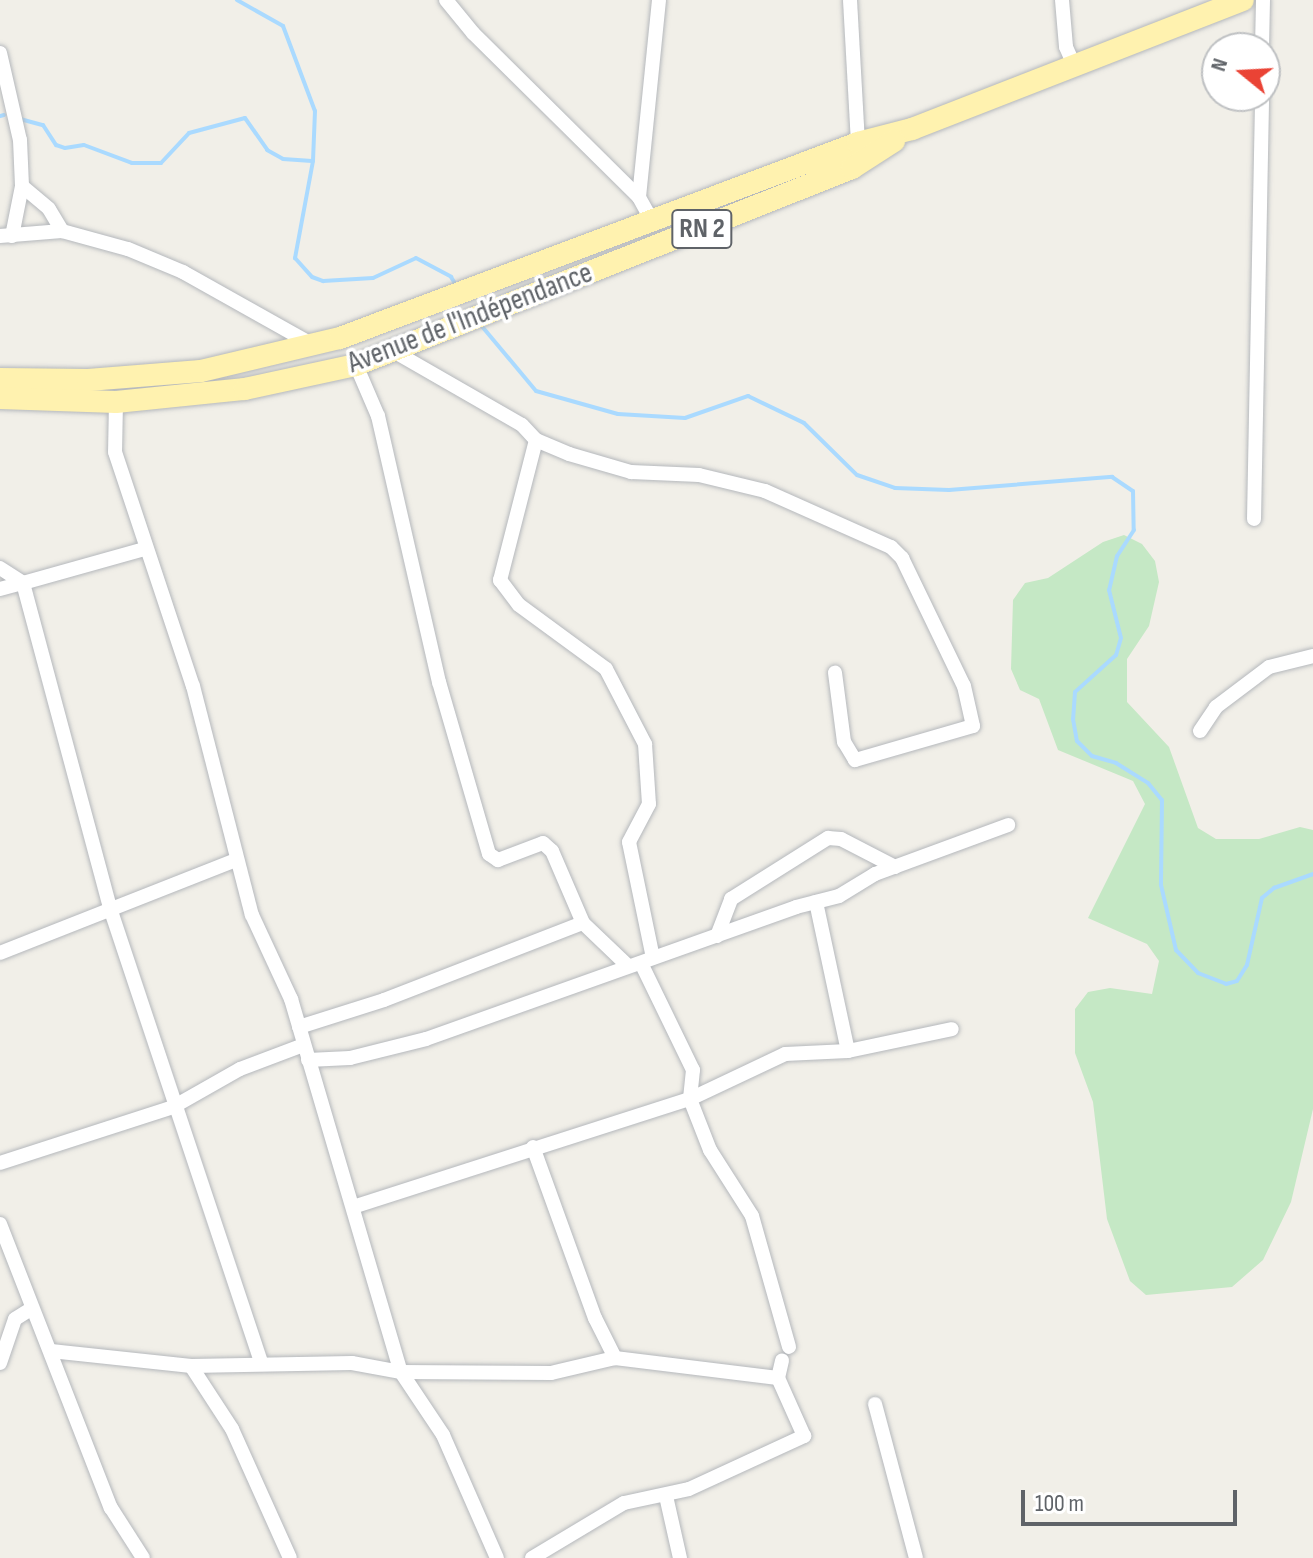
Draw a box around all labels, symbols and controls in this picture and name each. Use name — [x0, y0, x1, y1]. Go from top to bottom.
north arrow — [1201, 32, 1281, 112]
text: N — [1205, 55, 1234, 75]
road number: RN 2 — [670, 205, 734, 253]
street label: Avenue de l'Indépendance — [342, 255, 598, 381]
scale bar — [1025, 1474, 1241, 1524]
text: 100 m — [1035, 1489, 1084, 1518]

